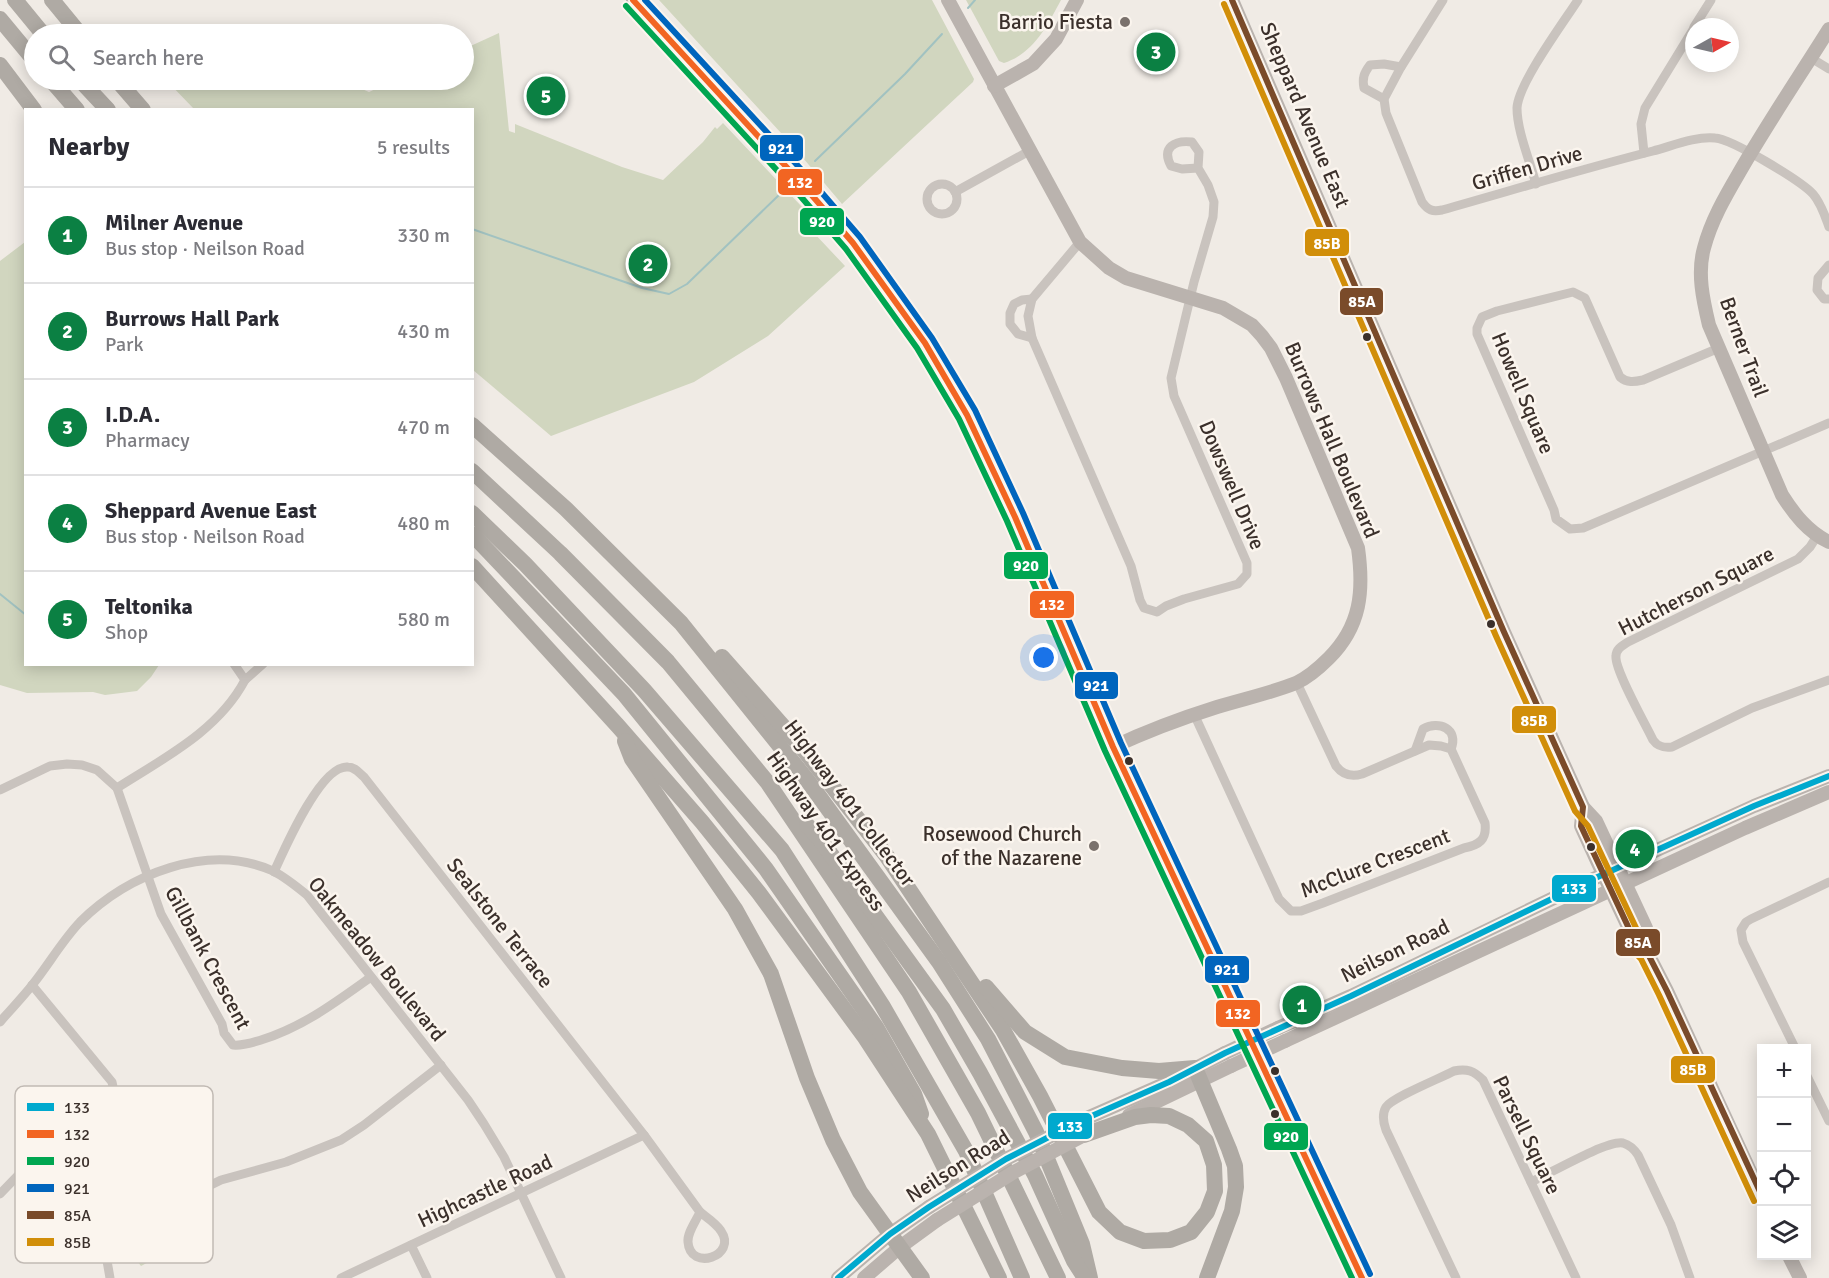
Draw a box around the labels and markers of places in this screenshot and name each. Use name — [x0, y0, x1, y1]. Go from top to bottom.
place label: Barrio Fiesta — [998, 9, 1113, 35]
marker: Barrio Fiesta — [1118, 15, 1132, 29]
pin: 3 — [1136, 29, 1176, 74]
pin: 5 — [526, 74, 566, 118]
pin: 2 — [628, 242, 668, 286]
unlabelled marker — [1361, 331, 1373, 343]
unlabelled marker — [1485, 618, 1497, 630]
unlabelled marker — [1123, 755, 1135, 767]
place label: Rosewood Church of the Nazarene — [923, 821, 1082, 871]
pin: 4 — [1616, 826, 1654, 872]
marker: Rosewood Church of the Nazarene — [1087, 839, 1101, 853]
unlabelled marker — [1585, 841, 1597, 853]
pin: 1 — [1282, 982, 1322, 1028]
unlabelled marker — [1269, 1065, 1281, 1077]
unlabelled marker — [1269, 1108, 1281, 1120]

